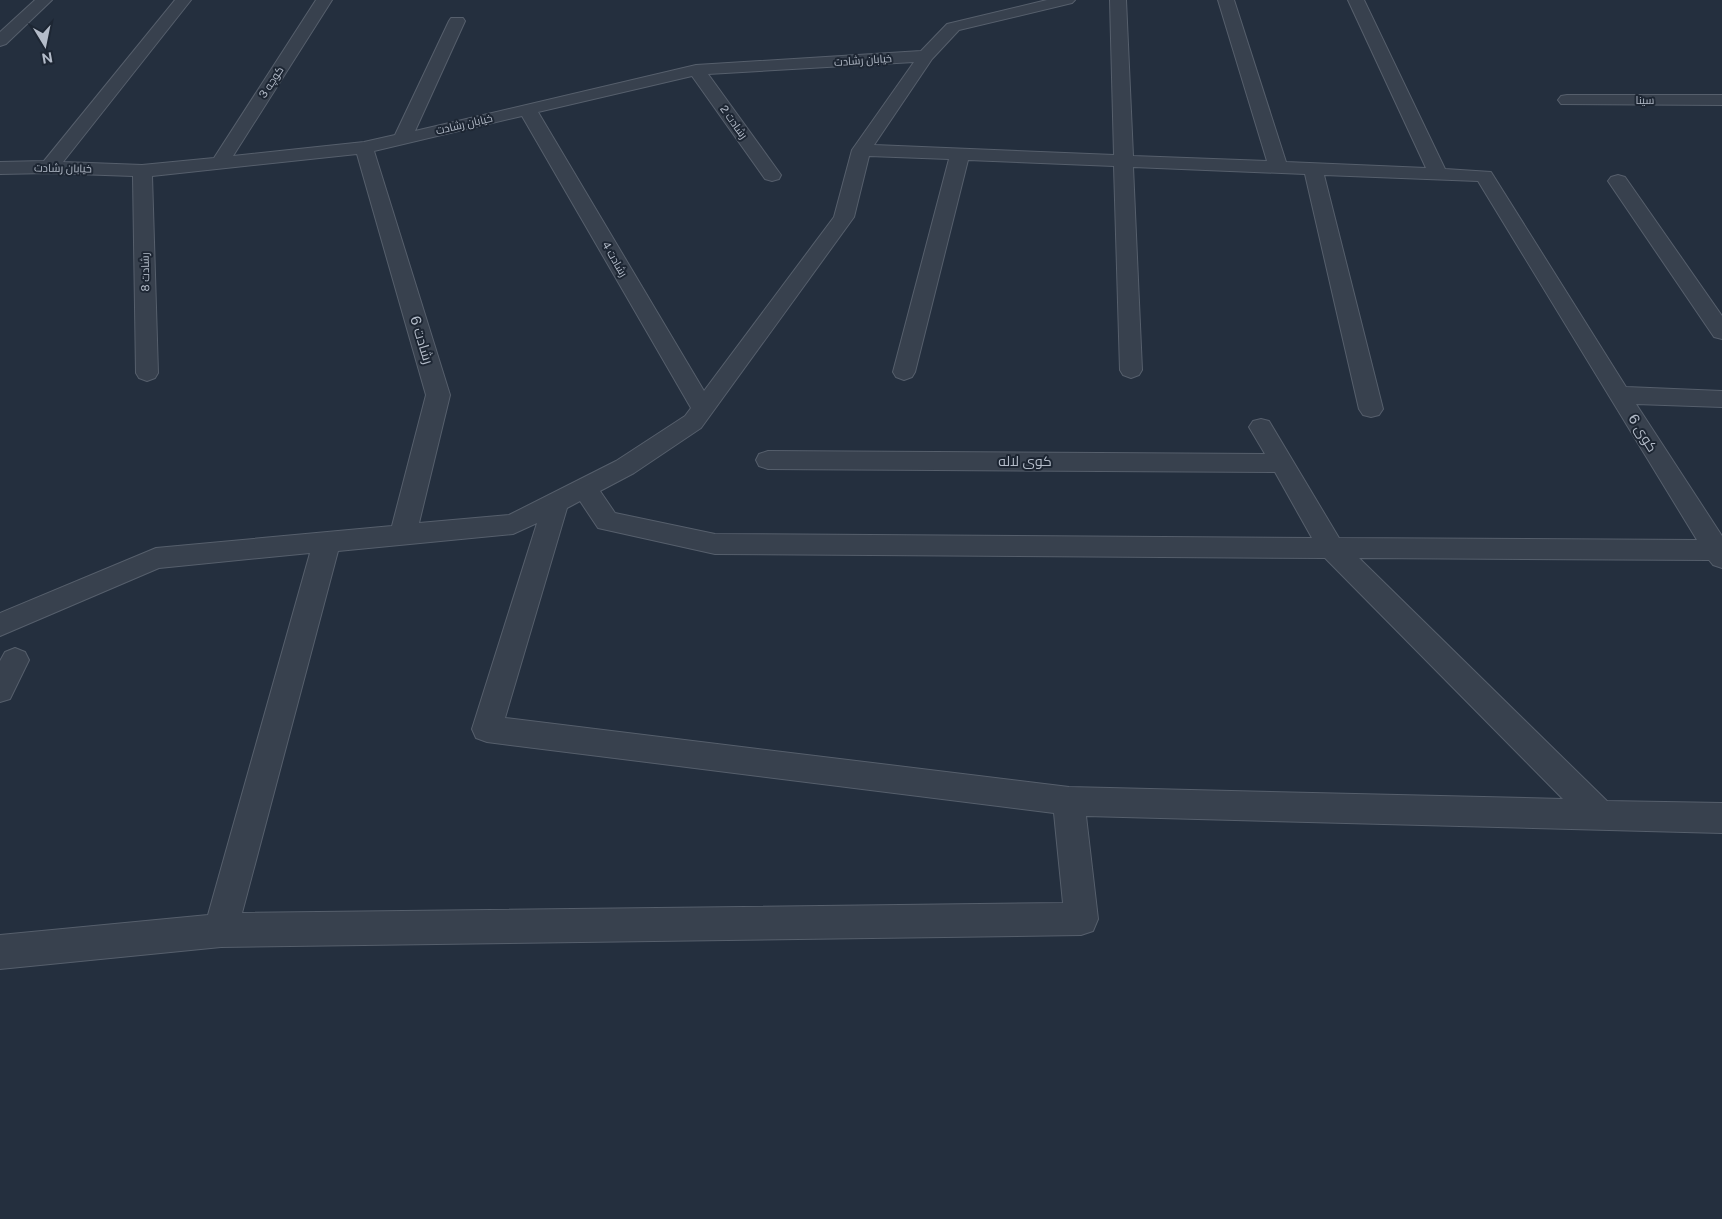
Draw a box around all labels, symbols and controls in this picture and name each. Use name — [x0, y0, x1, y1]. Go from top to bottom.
north arrow — [20, 20, 70, 70]
text: N — [40, 49, 54, 67]
street label: خیابان رشادت — [834, 52, 892, 69]
street label: کوچه 3 — [256, 64, 287, 101]
street label: سینا — [1636, 94, 1654, 106]
street label: رشادت 2 — [717, 103, 750, 142]
street label: خیابان رشادت — [434, 112, 494, 137]
street label: خیابان رشادت — [34, 161, 92, 176]
street label: رشادت 4 — [599, 239, 630, 279]
street label: رشادت 8 — [139, 252, 152, 292]
street label: رشادت 6 — [407, 314, 437, 366]
street label: کوی 6 — [1625, 411, 1661, 455]
street label: کوی لاله — [998, 453, 1052, 469]

